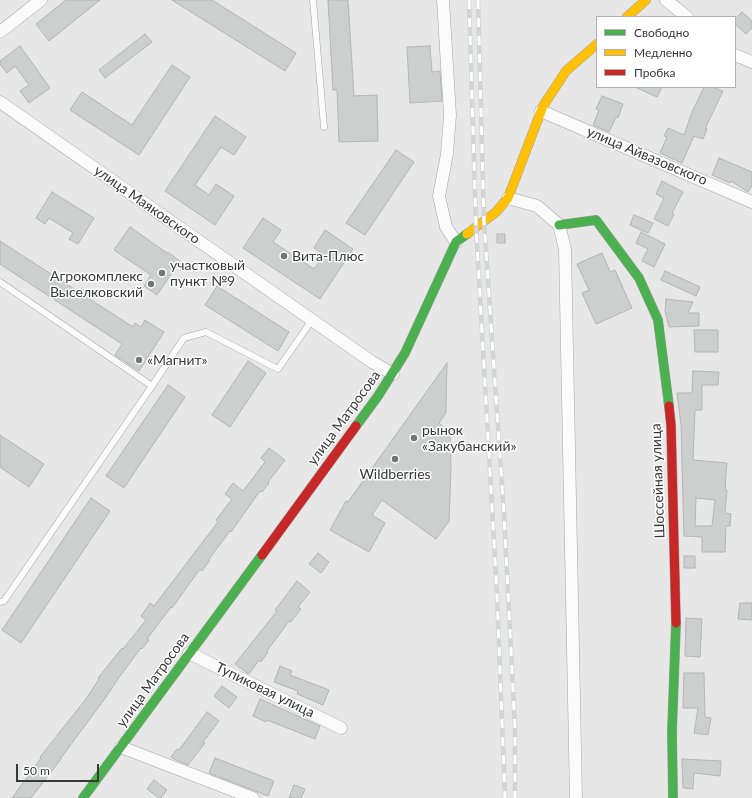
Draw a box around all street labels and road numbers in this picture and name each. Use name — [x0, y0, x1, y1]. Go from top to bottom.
street label: улица Айвазовского — [584, 123, 710, 189]
street label: улица Маяковского — [91, 162, 203, 248]
street label: улица Матросова — [304, 367, 384, 469]
street label: Шоссейная улица — [648, 423, 668, 539]
street label: улица Матросова — [113, 629, 193, 731]
street label: Тупиковая улица — [213, 659, 317, 721]

